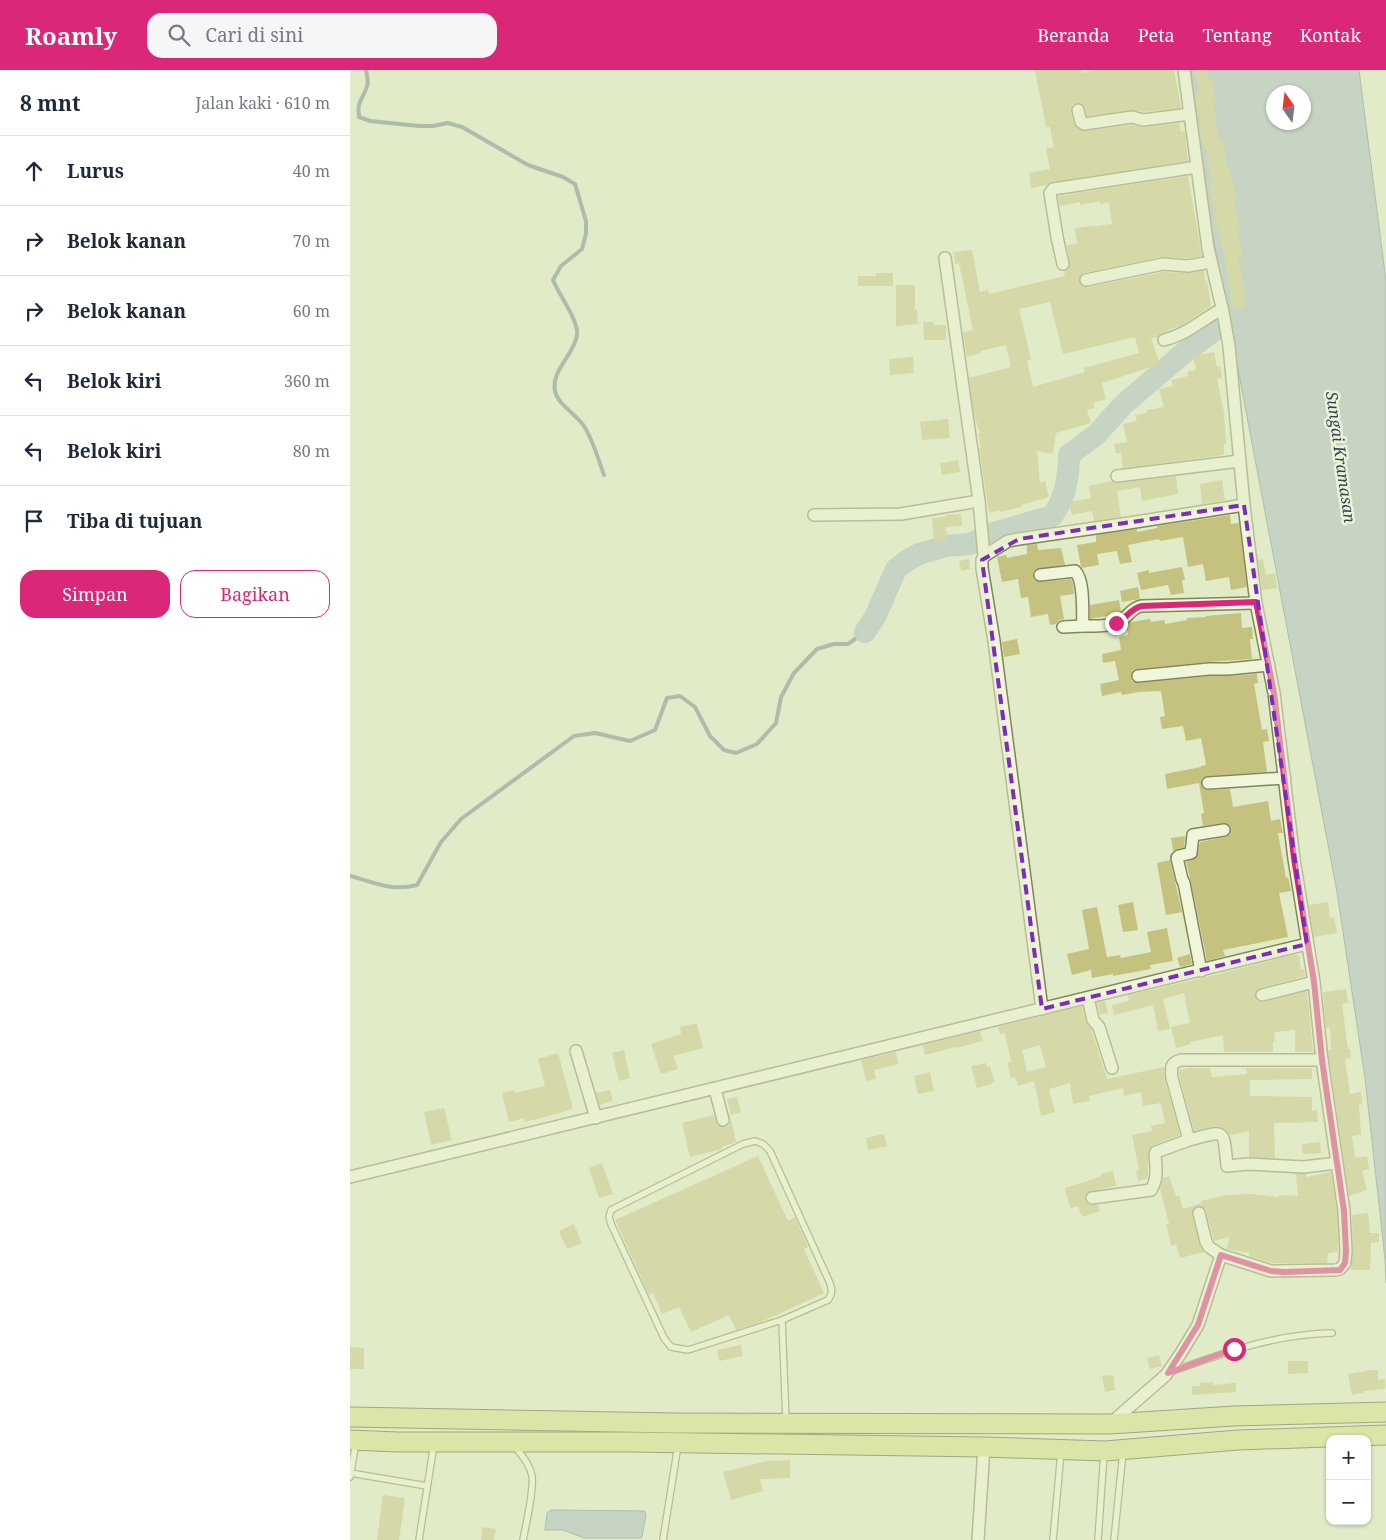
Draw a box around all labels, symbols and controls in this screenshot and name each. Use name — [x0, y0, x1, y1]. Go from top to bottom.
search box — [147, 13, 497, 58]
text: Roamly — [25, 19, 117, 52]
icon: search — [165, 21, 193, 49]
text: Cari di sini — [205, 22, 303, 48]
text: Beranda — [1037, 23, 1110, 47]
text: Peta — [1138, 23, 1175, 47]
text: Tentang — [1203, 23, 1272, 47]
text: Kontak — [1300, 23, 1361, 47]
north arrow — [1266, 85, 1311, 130]
text: 8 mnt — [20, 89, 81, 117]
text: Jalan kaki · 610 m — [196, 92, 330, 114]
icon: ahead — [20, 157, 48, 185]
text: Lurus — [67, 158, 124, 184]
text: 40 m — [293, 160, 330, 182]
icon: right — [20, 227, 48, 255]
text: Belok kanan — [67, 228, 186, 254]
text: 70 m — [293, 230, 330, 252]
icon: right — [20, 297, 48, 325]
text: Belok kanan — [67, 298, 186, 324]
text: 60 m — [293, 300, 330, 322]
icon: left — [20, 367, 48, 395]
text: Belok kiri — [67, 368, 161, 394]
text: 360 m — [284, 370, 330, 392]
water label: Sungai Kramasan — [1321, 390, 1361, 525]
icon: left — [20, 437, 48, 465]
text: Belok kiri — [67, 438, 161, 464]
text: 80 m — [293, 440, 330, 462]
icon: arrive — [20, 507, 48, 535]
text: Tiba di tujuan — [67, 508, 202, 534]
button: Simpan — [20, 570, 170, 618]
button: Bagikan — [180, 570, 330, 618]
route end — [1105, 612, 1128, 635]
route start — [1223, 1338, 1246, 1361]
map controls — [1326, 1435, 1371, 1525]
button: + — [1326, 1435, 1371, 1480]
button: − — [1326, 1480, 1371, 1525]

